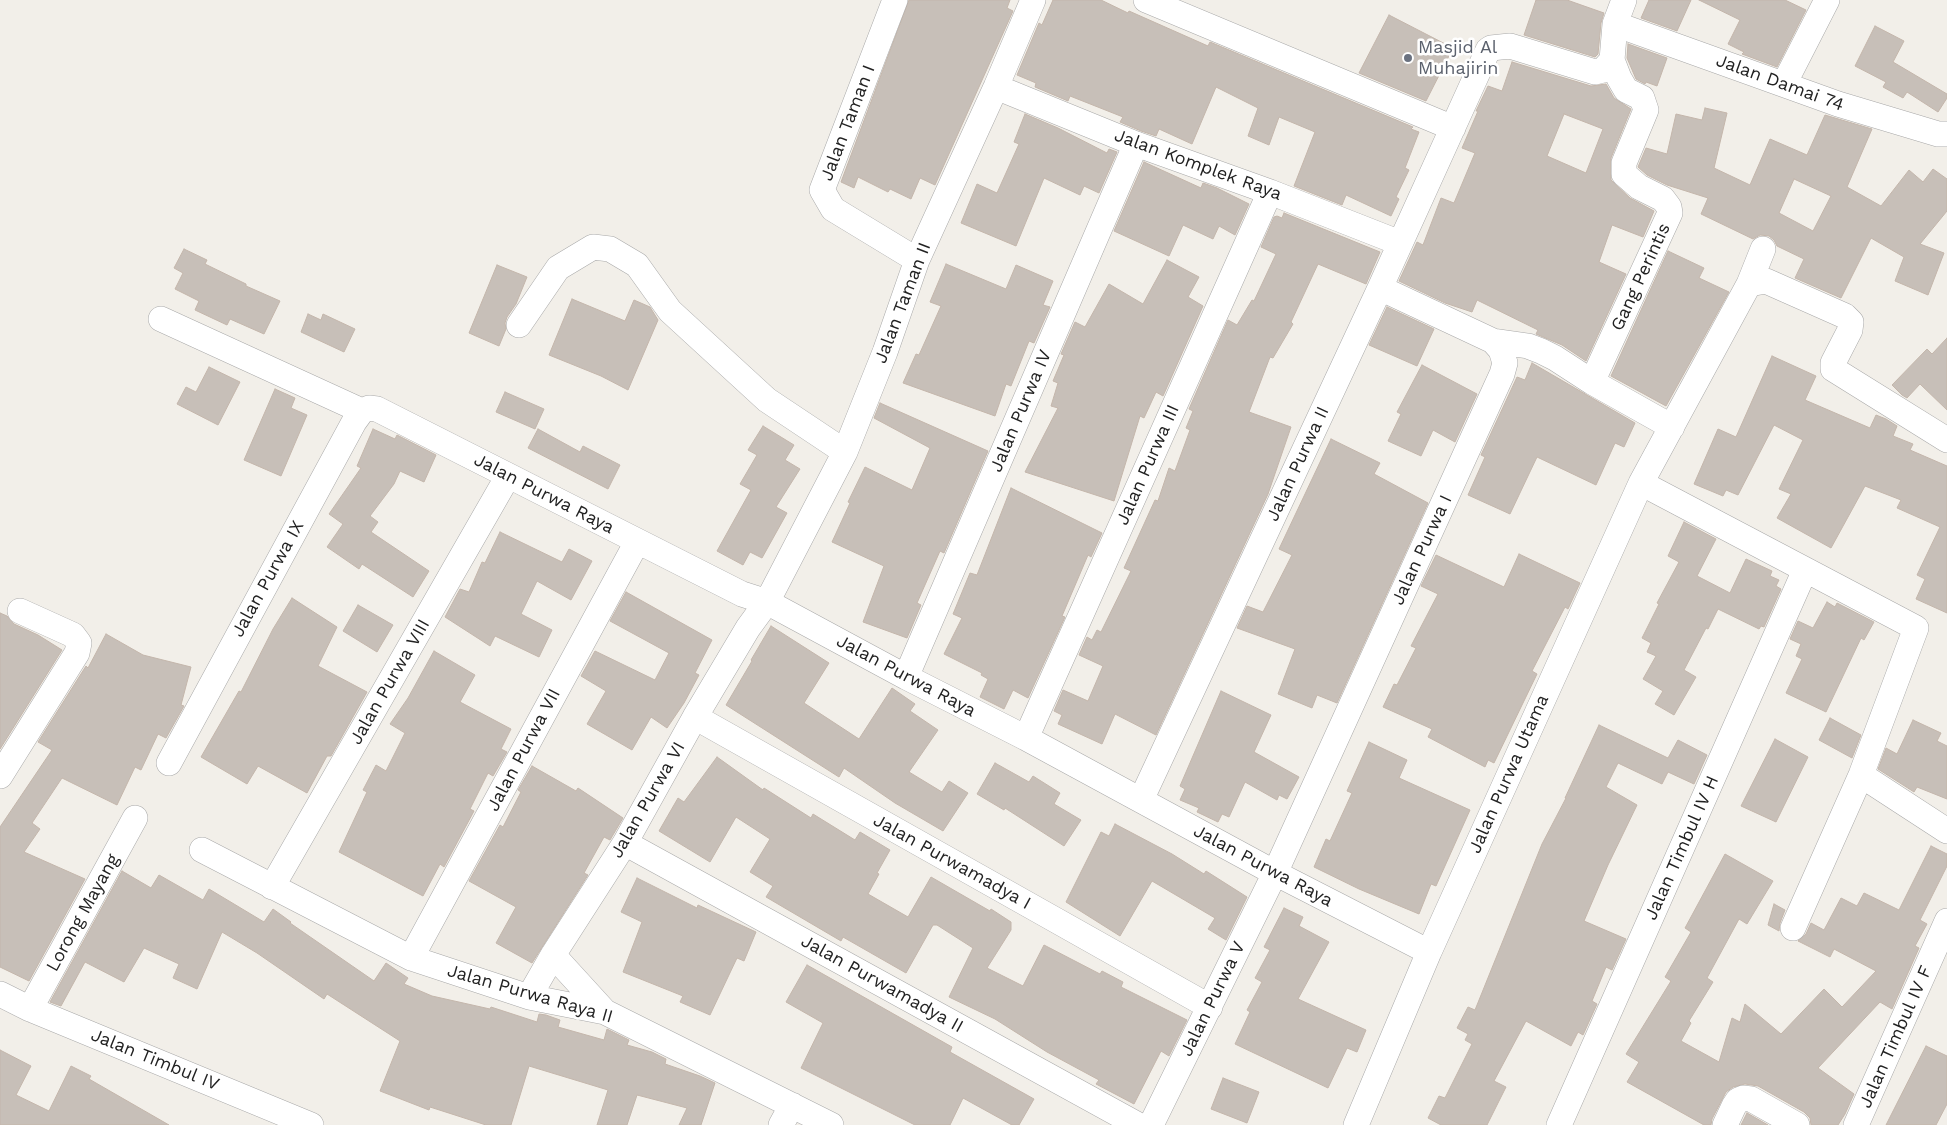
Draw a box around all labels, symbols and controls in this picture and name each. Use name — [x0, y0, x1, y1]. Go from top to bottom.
place label: Masjid Al Muhajirin — [1418, 37, 1499, 80]
street label: Jalan Damai 74 — [1713, 50, 1847, 116]
marker: Masjid Al Muhajirin — [1402, 52, 1414, 64]
street label: Jalan Taman I — [816, 62, 880, 184]
street label: Jalan Komplek Raya — [1111, 125, 1285, 205]
street label: Gang Perintis — [1607, 220, 1675, 334]
street label: Jalan Taman II — [870, 240, 936, 366]
street label: Jalan Purwa IV — [986, 347, 1056, 475]
street label: Jalan Purwa III — [1112, 401, 1184, 529]
street label: Jalan Purwa II — [1262, 403, 1334, 525]
street label: Jalan Purwa Raya — [470, 449, 618, 539]
street label: Jalan Purwa I — [1387, 492, 1457, 608]
street label: Jalan Purwa IX — [227, 517, 309, 641]
street label: Jalan Purwa VIII — [345, 615, 435, 749]
street label: Jalan Purwa Raya — [833, 630, 979, 722]
street label: Jalan Purwa VII — [483, 685, 565, 815]
street label: Jalan Purwa Utama — [1464, 691, 1554, 857]
street label: Jalan Purwa VI — [606, 738, 690, 862]
street label: Jalan Timbul IV H — [1640, 772, 1724, 924]
street label: Jalan Purwamadya I — [869, 810, 1035, 914]
street label: Jalan Purwa Raya — [1190, 820, 1336, 912]
street label: Lorong Mayang — [42, 851, 124, 975]
street label: Jalan Purwamadya II — [797, 930, 967, 1038]
street label: Jalan Purwa V — [1176, 938, 1250, 1060]
street label: Jalan Purwa Raya II — [445, 960, 615, 1028]
street label: Jalan Timbul IV F — [1855, 962, 1937, 1112]
street label: Jalan Timbul IV — [88, 1024, 222, 1096]

